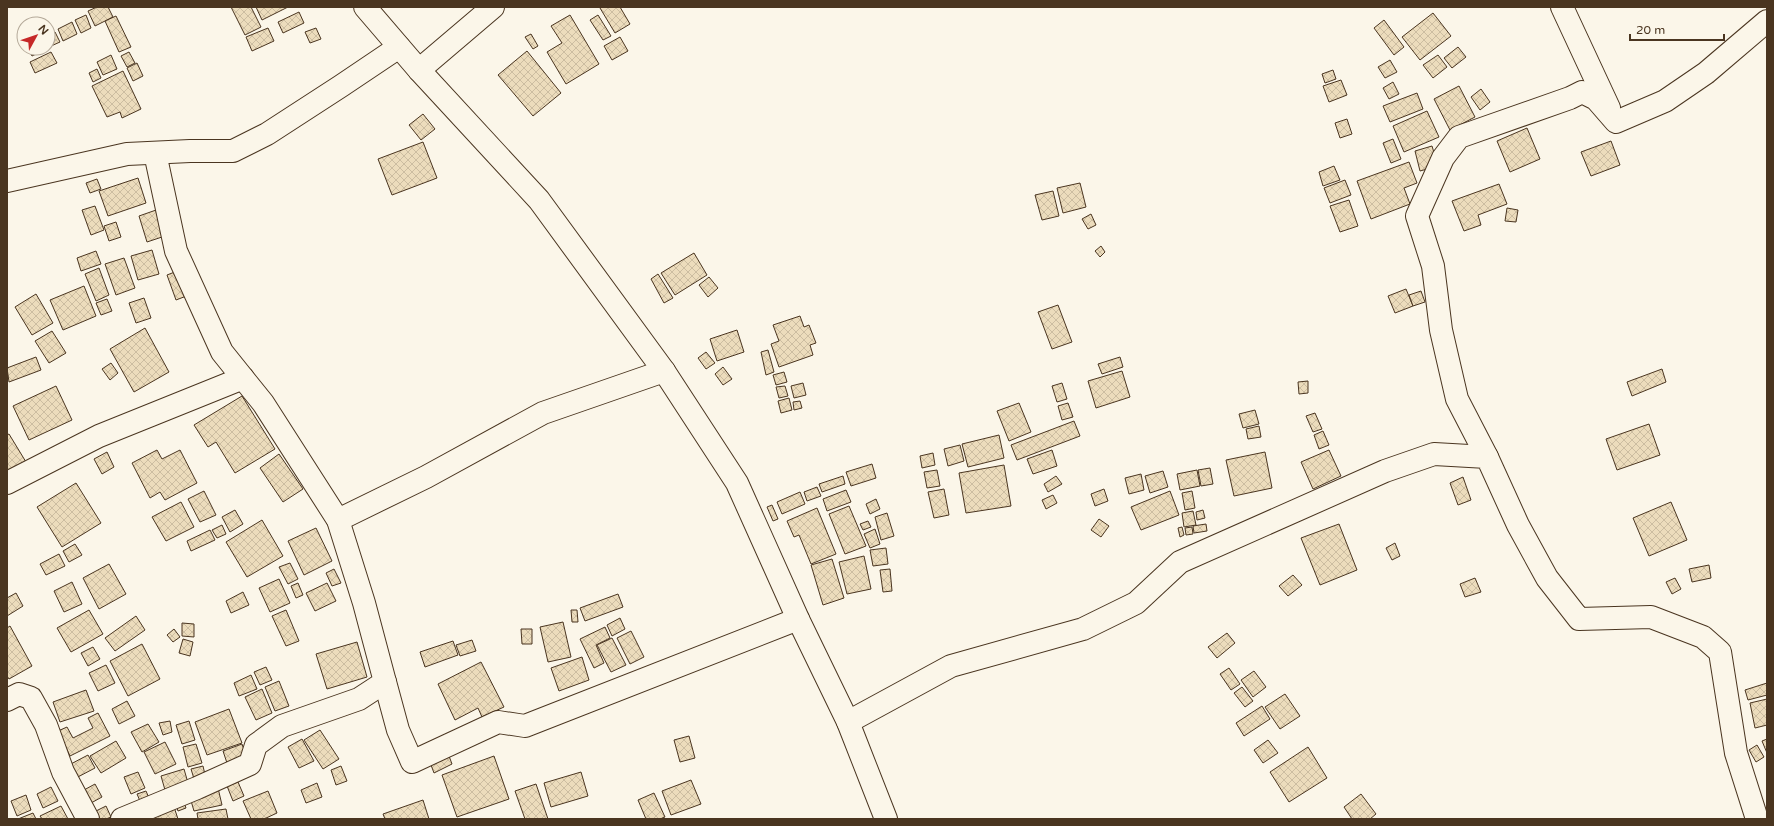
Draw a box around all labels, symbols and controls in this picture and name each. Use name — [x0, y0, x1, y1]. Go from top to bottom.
north arrow — [16, 16, 56, 56]
scale bar — [1630, 16, 1724, 42]
text: N — [35, 22, 51, 37]
text: 20 m — [1636, 23, 1665, 37]

